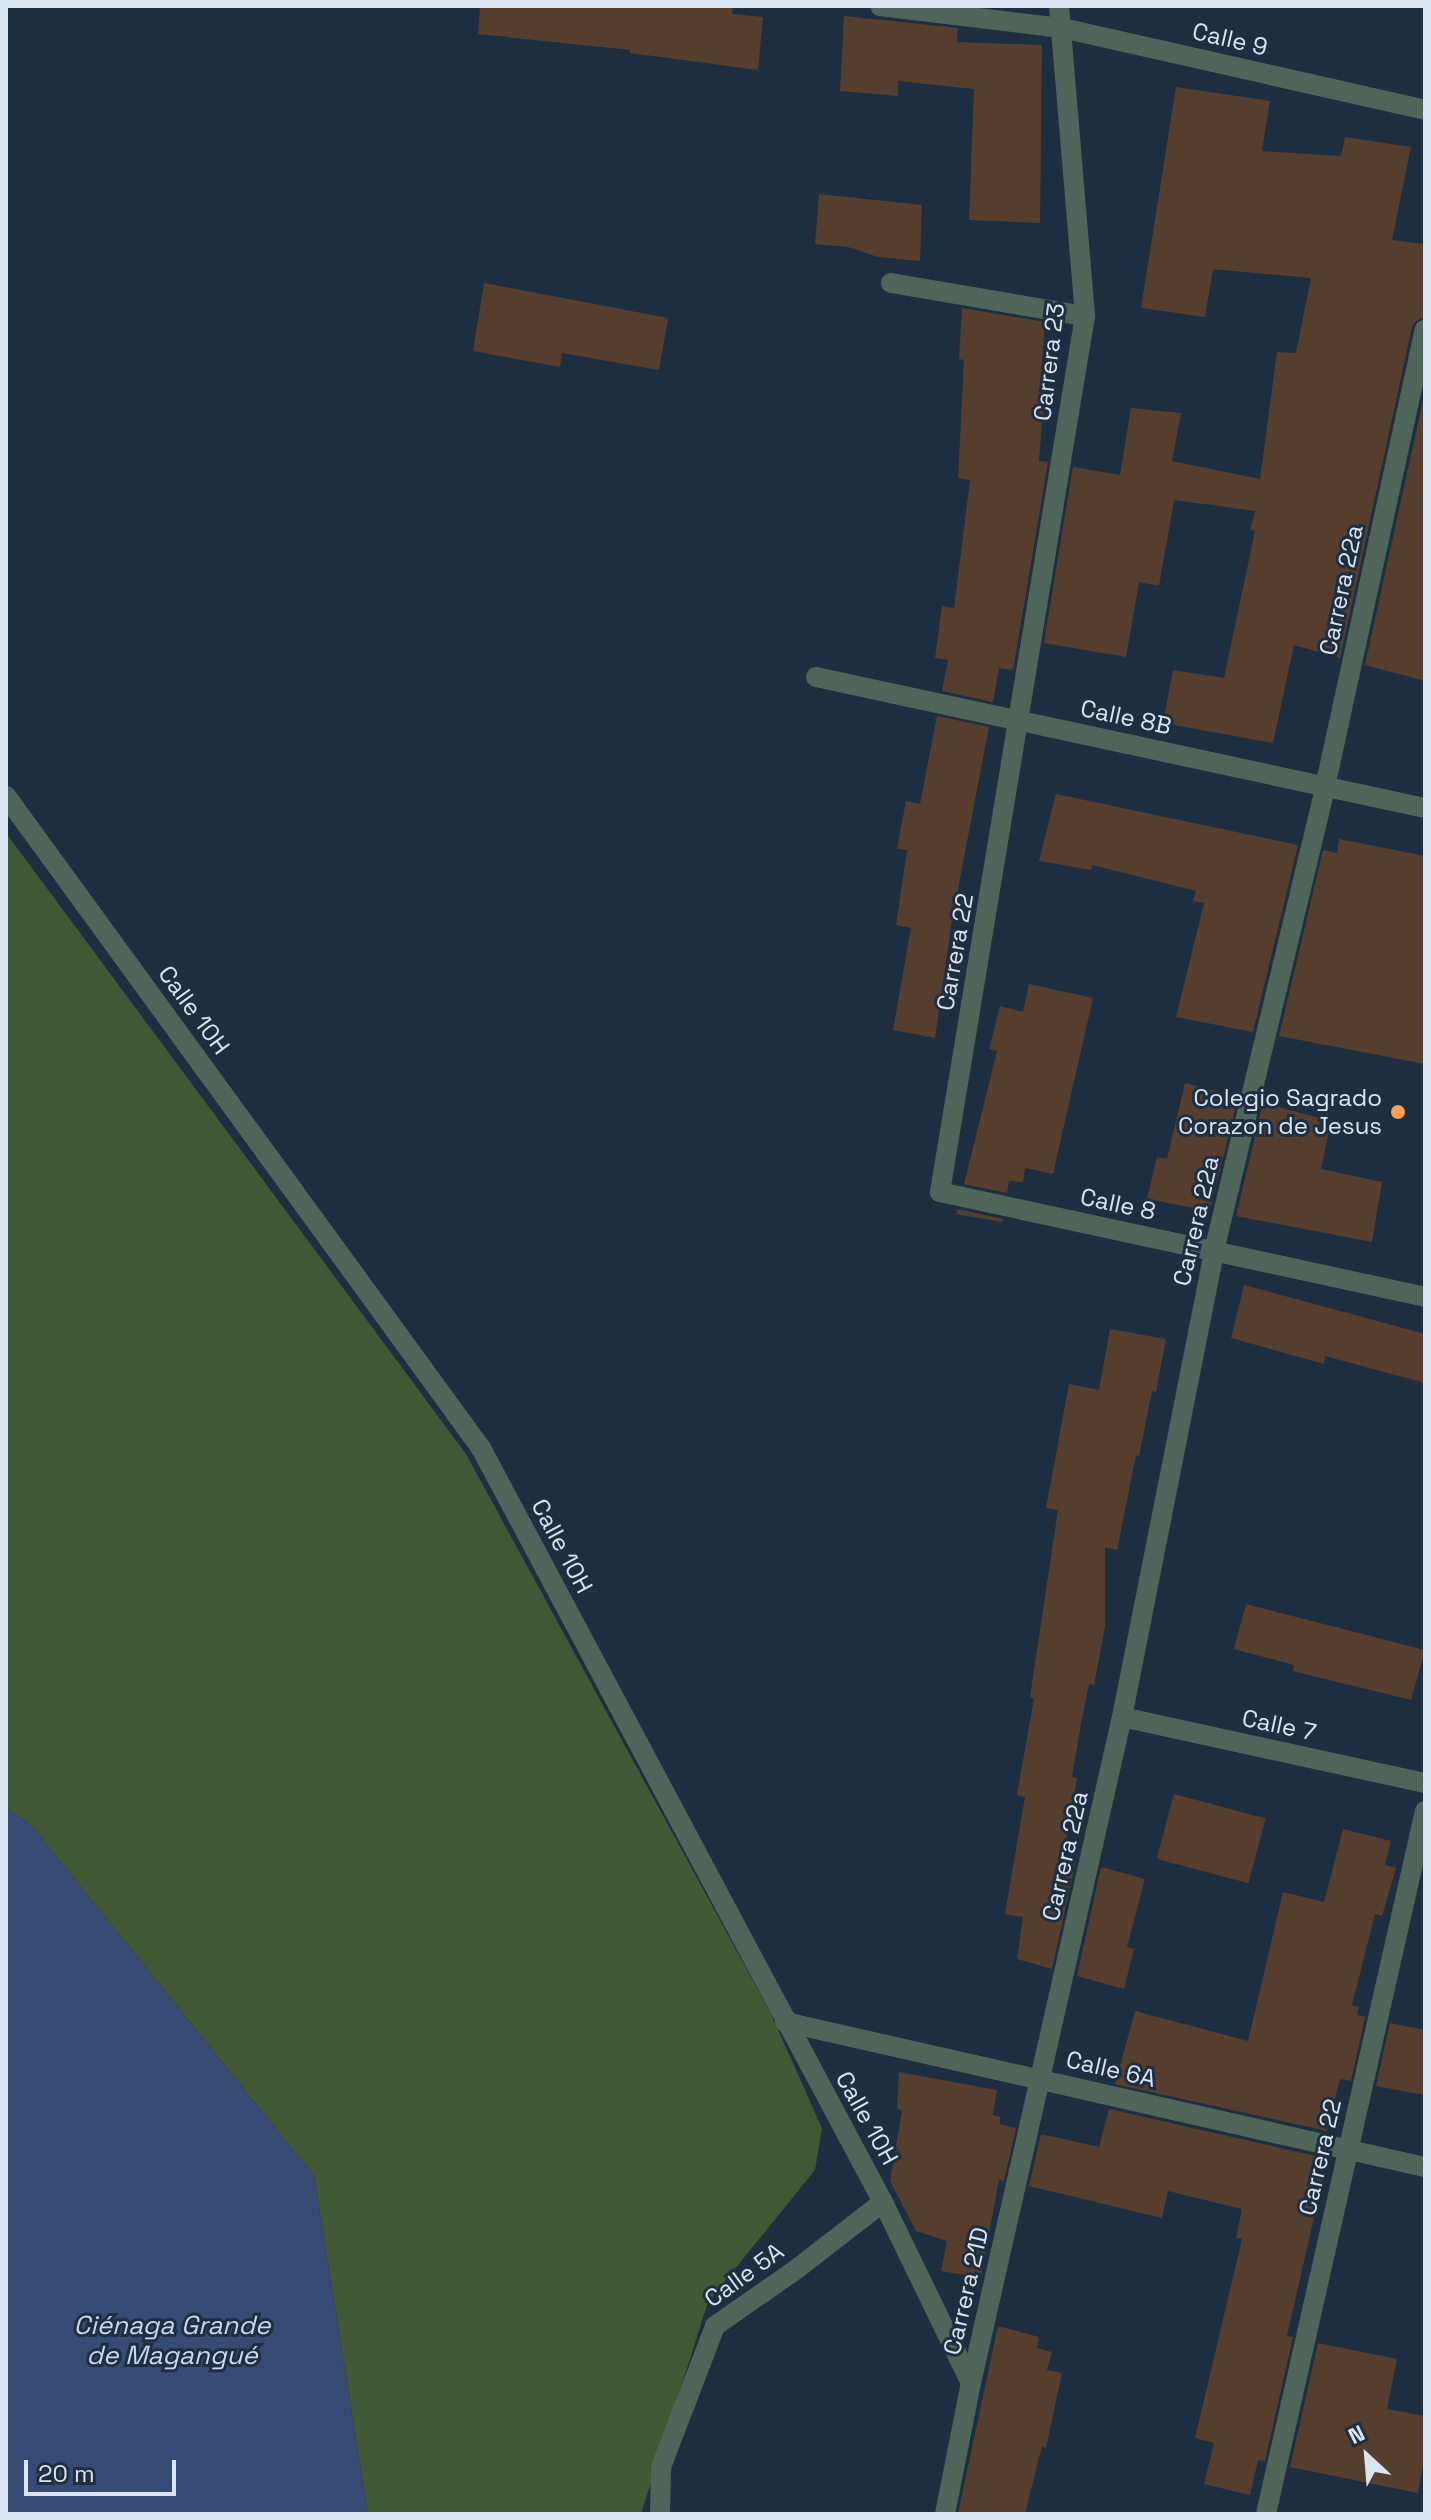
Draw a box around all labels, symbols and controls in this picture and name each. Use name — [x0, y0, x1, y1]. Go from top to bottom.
street label: Calle 9 — [1190, 16, 1270, 62]
street label: Carrera 23 — [1027, 301, 1071, 423]
street label: Carrera 22a — [1313, 522, 1369, 658]
street label: Calle 8B — [1078, 693, 1174, 741]
street label: Carrera 22 — [931, 891, 979, 1013]
street label: Calle 10H — [152, 960, 236, 1060]
place label: Colegio Sagrado Corazon de Jesus — [1178, 1084, 1382, 1140]
marker: Colegio Sagrado Corazon de Jesus — [1389, 1103, 1407, 1121]
street label: Carrera 22a — [1167, 1153, 1225, 1289]
street label: Calle 8 — [1078, 1182, 1158, 1226]
street label: Calle 10H — [525, 1494, 599, 1598]
street label: Calle 7 — [1239, 1703, 1319, 1747]
street label: Carrera 22a — [1036, 1788, 1094, 1924]
street label: Calle 6A — [1063, 2045, 1159, 2093]
street label: Calle 10H — [830, 2066, 904, 2170]
street label: Carrera 22 — [1293, 2096, 1347, 2218]
street label: Carrera 21D — [937, 2224, 995, 2358]
street label: Calle 5A — [699, 2237, 789, 2313]
water label: Ciénaga Grande de Magangué — [74, 2310, 270, 2372]
north arrow — [1327, 2416, 1407, 2496]
text: N — [1344, 2419, 1369, 2450]
scale bar — [28, 2444, 180, 2494]
text: 20 m — [38, 2458, 95, 2489]

